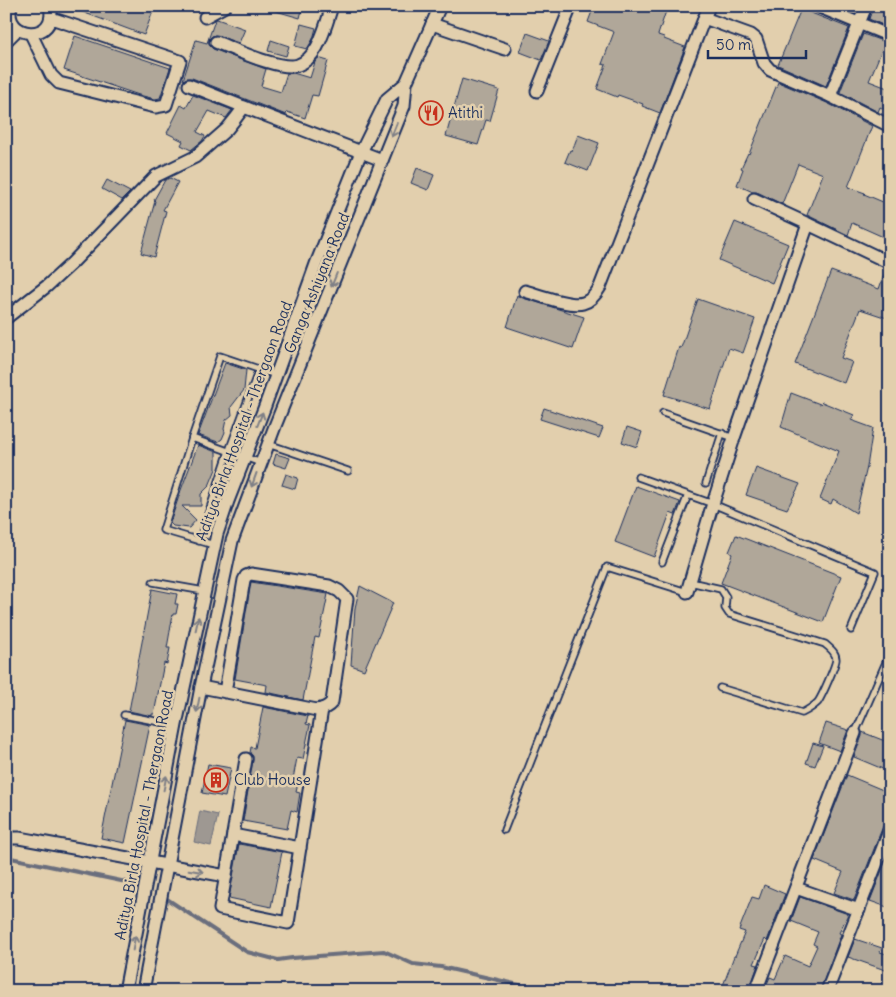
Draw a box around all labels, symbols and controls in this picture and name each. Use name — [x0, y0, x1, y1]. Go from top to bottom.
scale bar — [708, 28, 806, 60]
text: 50 m — [716, 35, 751, 54]
restaurant icon: Atithi — [418, 100, 444, 126]
place label: Atithi — [448, 103, 483, 122]
one-way arrow — [389, 122, 399, 137]
street label: Ganga Ashiyana Road — [280, 209, 354, 356]
one-way arrow — [328, 273, 337, 288]
street label: Aditya Birla Hospital - Thergaon Road — [191, 298, 296, 543]
one-way arrow — [256, 412, 265, 427]
one-way arrow — [249, 472, 258, 488]
one-way arrow — [193, 616, 202, 632]
street label: Aditya Birla Hospital - Thergaon Road — [110, 688, 177, 941]
one-way arrow — [192, 697, 202, 713]
building icon: Club House — [203, 767, 229, 793]
place label: Club House — [234, 770, 311, 789]
one-way arrow — [160, 776, 170, 792]
one-way arrow — [188, 866, 204, 876]
one-way arrow — [130, 935, 140, 951]

